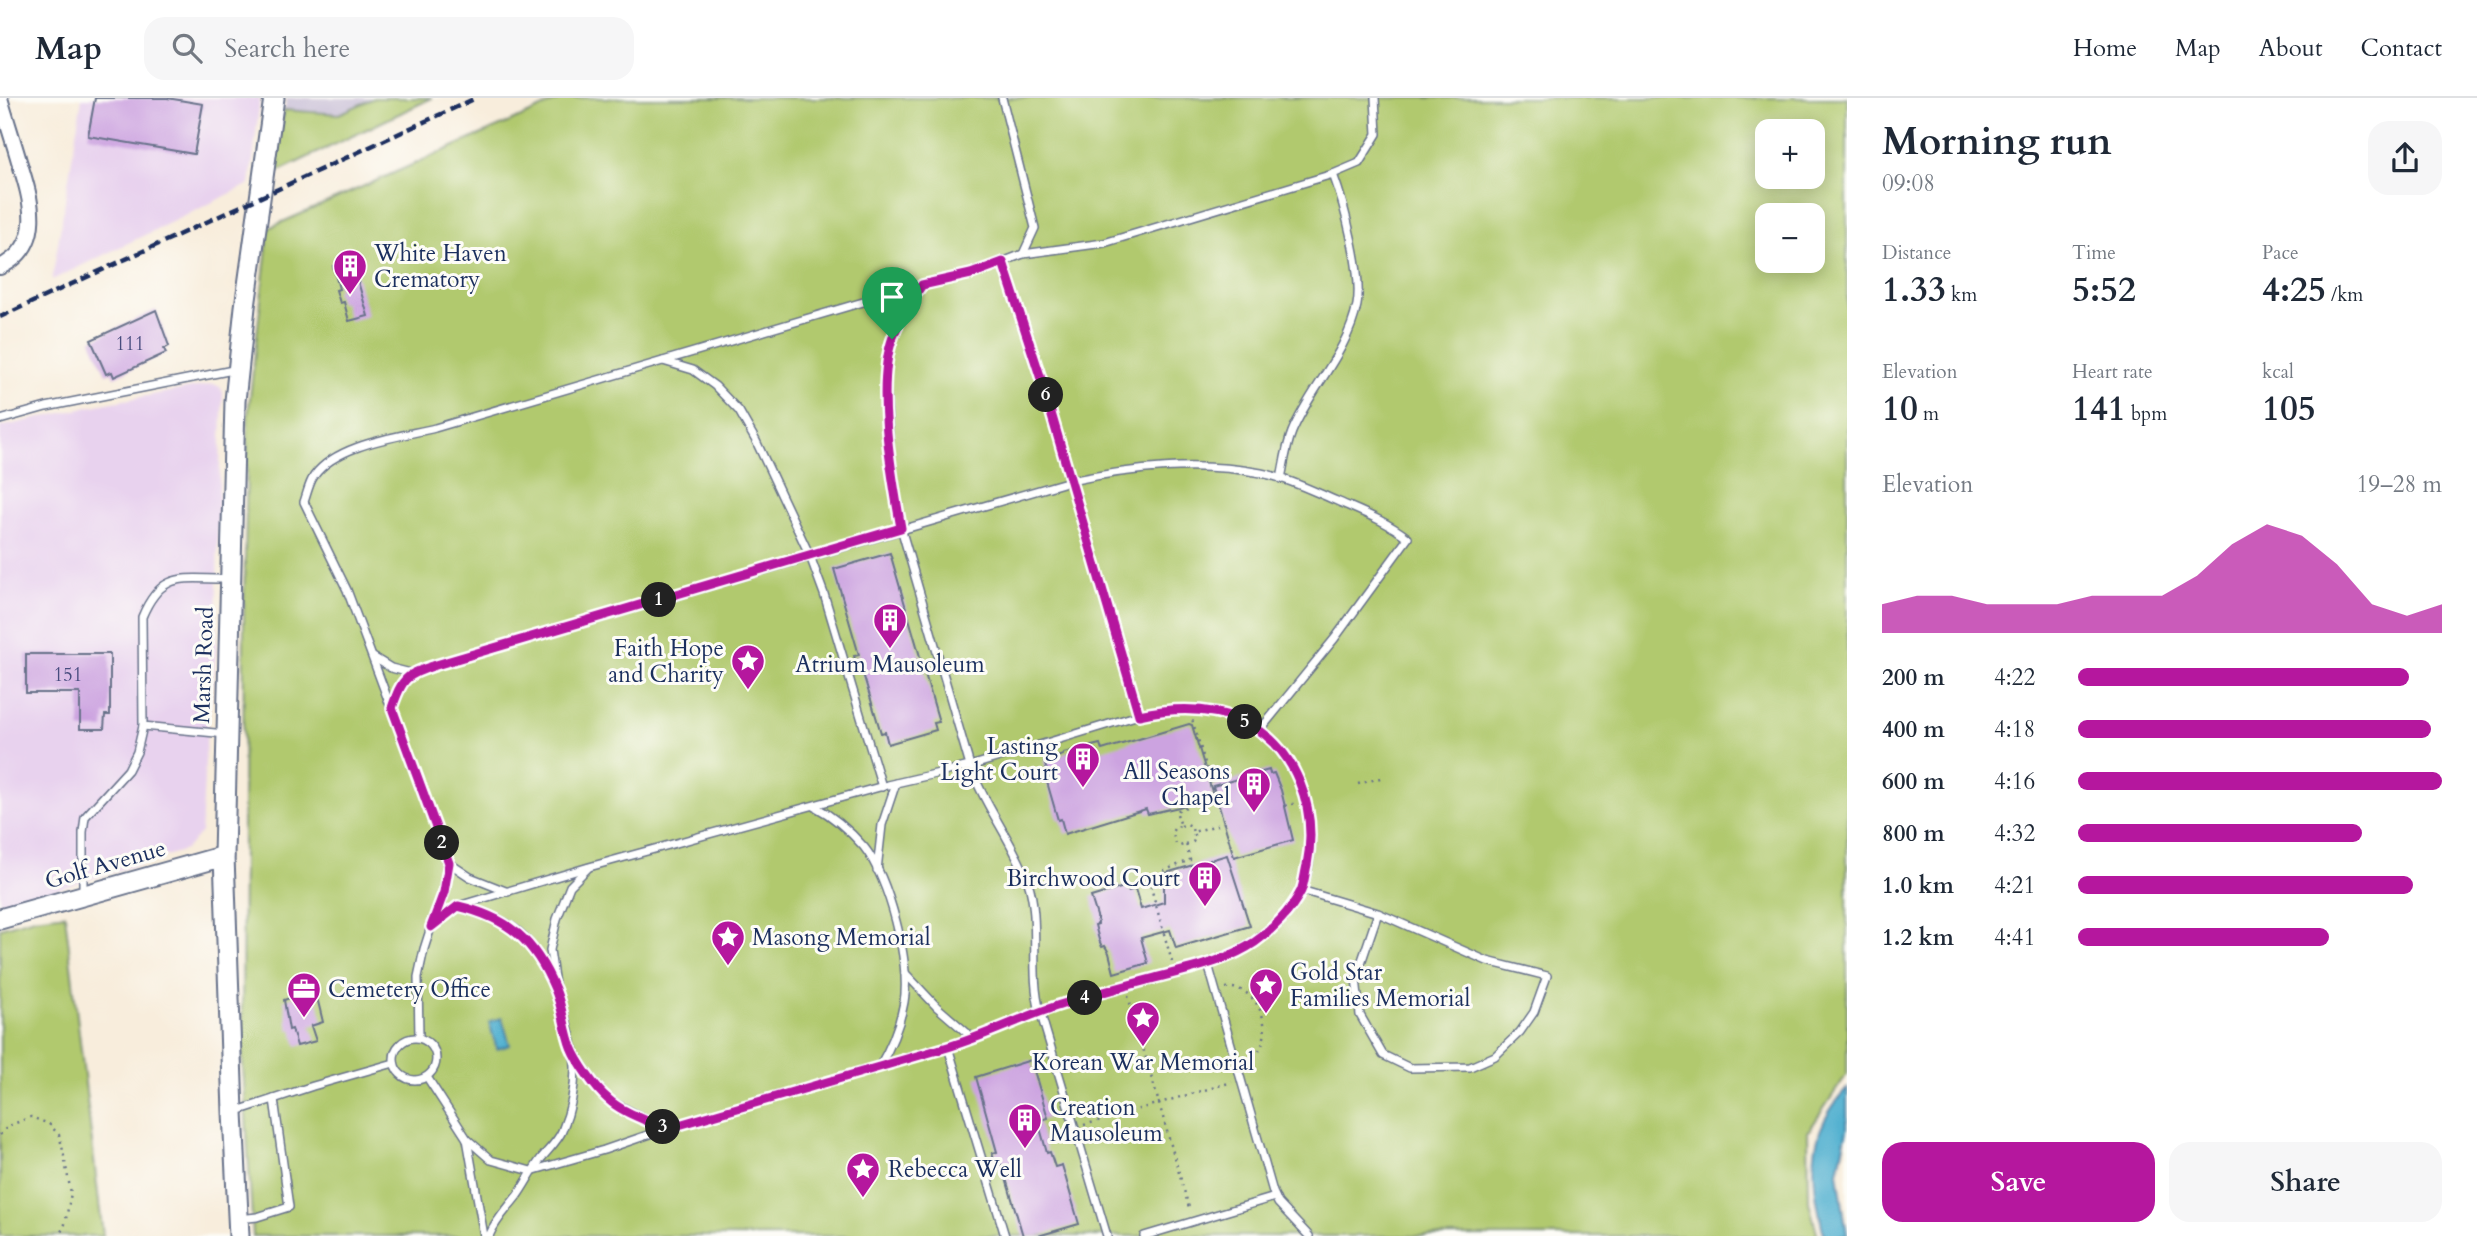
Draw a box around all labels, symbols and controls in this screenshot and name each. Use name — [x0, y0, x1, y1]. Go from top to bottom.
search box — [144, 17, 634, 80]
text: Map — [35, 26, 102, 71]
icon: search — [168, 29, 206, 67]
text: Search here — [224, 31, 350, 66]
text: Home — [2073, 32, 2137, 65]
text: Map — [2175, 32, 2221, 65]
text: About — [2259, 32, 2323, 65]
text: Contact — [2361, 32, 2442, 65]
text: Morning run — [1882, 116, 2112, 168]
map controls — [1755, 119, 1825, 273]
button: + — [1755, 119, 1825, 189]
button: share — [2368, 121, 2442, 195]
text: 09:08 — [1882, 168, 1935, 199]
button: − — [1755, 203, 1825, 273]
place label: White Haven Crematory — [373, 238, 507, 295]
text: Distance — [1882, 240, 1951, 266]
text: Time — [2072, 240, 2116, 266]
text: Pace — [2262, 240, 2299, 266]
building icon: White Haven Crematory — [331, 247, 369, 296]
text: 1.33 — [1882, 266, 1946, 314]
text: 5:52 — [2072, 266, 2136, 314]
text: 4:25 — [2262, 266, 2326, 314]
pin — [862, 267, 922, 339]
icon: arrive — [873, 278, 911, 316]
text: km — [1946, 282, 1977, 308]
text: /km — [2326, 282, 2363, 308]
house number: 111 — [115, 331, 145, 357]
text: Elevation — [1882, 359, 1957, 385]
text: Heart rate — [2072, 359, 2153, 385]
text: kcal — [2262, 359, 2294, 385]
pin: 6 — [1028, 378, 1064, 412]
text: 6 — [1041, 381, 1050, 407]
text: 10 — [1882, 385, 1918, 433]
text: 141 — [2072, 385, 2126, 433]
text: 105 — [2262, 385, 2316, 433]
text: m — [1918, 401, 1939, 427]
text: bpm — [2126, 401, 2167, 427]
text: Elevation — [1882, 469, 1973, 500]
text: 19–28 m — [2357, 469, 2442, 500]
pin: 1 — [642, 582, 676, 618]
text: 1 — [654, 586, 663, 612]
building icon: Atrium Mausoleum — [871, 601, 909, 650]
street label: Marsh Road — [186, 605, 221, 724]
place label: Faith Hope and Charity — [608, 633, 724, 690]
place icon: Faith Hope and Charity — [729, 642, 767, 691]
place label: Atrium Mausoleum — [795, 649, 985, 680]
house number: 151 — [53, 662, 83, 688]
text: 200 m — [1882, 662, 1945, 693]
text: 4:22 — [1994, 662, 2035, 693]
pin: 5 — [1228, 704, 1262, 740]
text: 5 — [1240, 708, 1249, 734]
text: 400 m — [1882, 714, 1945, 745]
text: 4:18 — [1994, 714, 2035, 745]
place label: Lasting Light Court — [940, 731, 1058, 788]
building icon: Lasting Light Court — [1064, 740, 1102, 789]
place label: All Seasons Chapel — [1123, 756, 1230, 813]
building icon: All Seasons Chapel — [1235, 765, 1273, 814]
text: 600 m — [1882, 766, 1945, 797]
text: 4:16 — [1994, 766, 2035, 797]
text: 800 m — [1882, 818, 1945, 849]
text: 4:32 — [1994, 818, 2035, 849]
pin: 2 — [424, 826, 460, 860]
text: 2 — [437, 829, 446, 855]
street label: Golf Avenue — [41, 832, 169, 897]
building icon: Birchwood Court — [1186, 859, 1224, 908]
place label: Birchwood Court — [1006, 863, 1180, 894]
text: 1.0 km — [1882, 870, 1954, 901]
text: 4:21 — [1994, 870, 2035, 901]
place icon: Masong Memorial — [709, 918, 747, 967]
place label: Masong Memorial — [752, 922, 931, 953]
text: 1.2 km — [1882, 922, 1954, 953]
text: 4:41 — [1994, 922, 2035, 953]
place label: Gold Star Families Memorial — [1290, 957, 1470, 1014]
place icon: Gold Star Families Memorial — [1247, 966, 1285, 1015]
office icon: Cemetery Office — [285, 970, 323, 1019]
place label: Cemetery Office — [328, 974, 491, 1005]
pin: 4 — [1068, 981, 1102, 1016]
text: 4 — [1080, 984, 1089, 1010]
place icon: Korean War Memorial — [1124, 999, 1162, 1048]
place label: Korean War Memorial — [1032, 1047, 1254, 1078]
place label: Creation Mausoleum — [1050, 1092, 1163, 1149]
building icon: Creation Mausoleum — [1006, 1101, 1044, 1150]
pin: 3 — [646, 1110, 680, 1144]
text: 3 — [658, 1113, 667, 1139]
button: Save — [1882, 1142, 2155, 1222]
button: Share — [2169, 1142, 2442, 1222]
place icon: Rebecca Well — [844, 1150, 882, 1199]
place label: Rebecca Well — [888, 1154, 1022, 1185]

